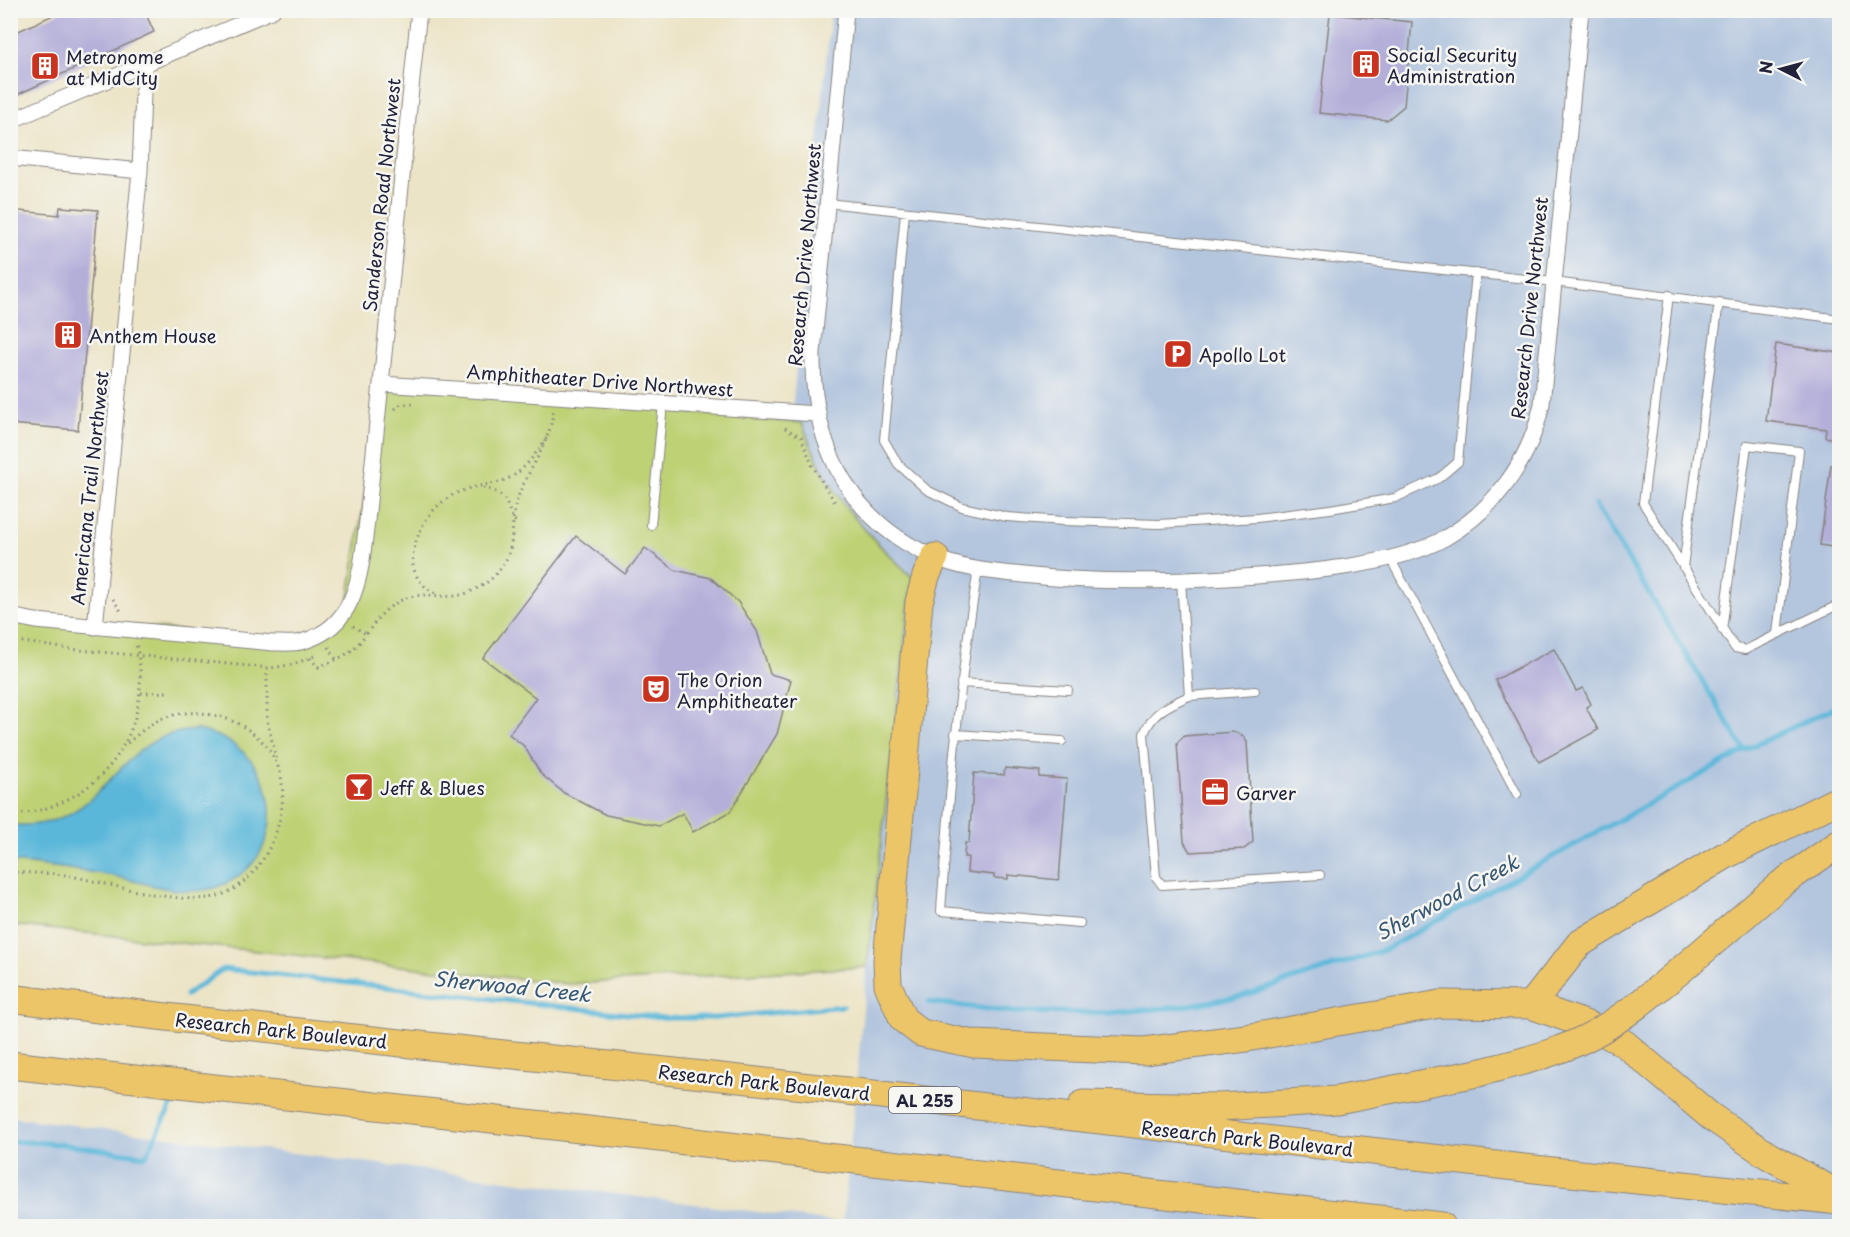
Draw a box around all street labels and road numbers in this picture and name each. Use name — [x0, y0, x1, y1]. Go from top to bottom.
street label: Sanderson Road Northwest — [355, 77, 407, 313]
street label: Research Drive Northwest — [781, 142, 827, 368]
street label: Research Drive Northwest — [1504, 195, 1554, 421]
street label: Amphitheater Drive Northwest — [466, 357, 734, 403]
street label: Americana Trail Northwest — [63, 370, 115, 606]
street label: Research Park Boulevard — [174, 1005, 388, 1055]
street label: Research Park Boulevard — [657, 1057, 871, 1107]
road number: AL 255 — [889, 1087, 961, 1113]
street label: Research Park Boulevard — [1140, 1113, 1354, 1163]

